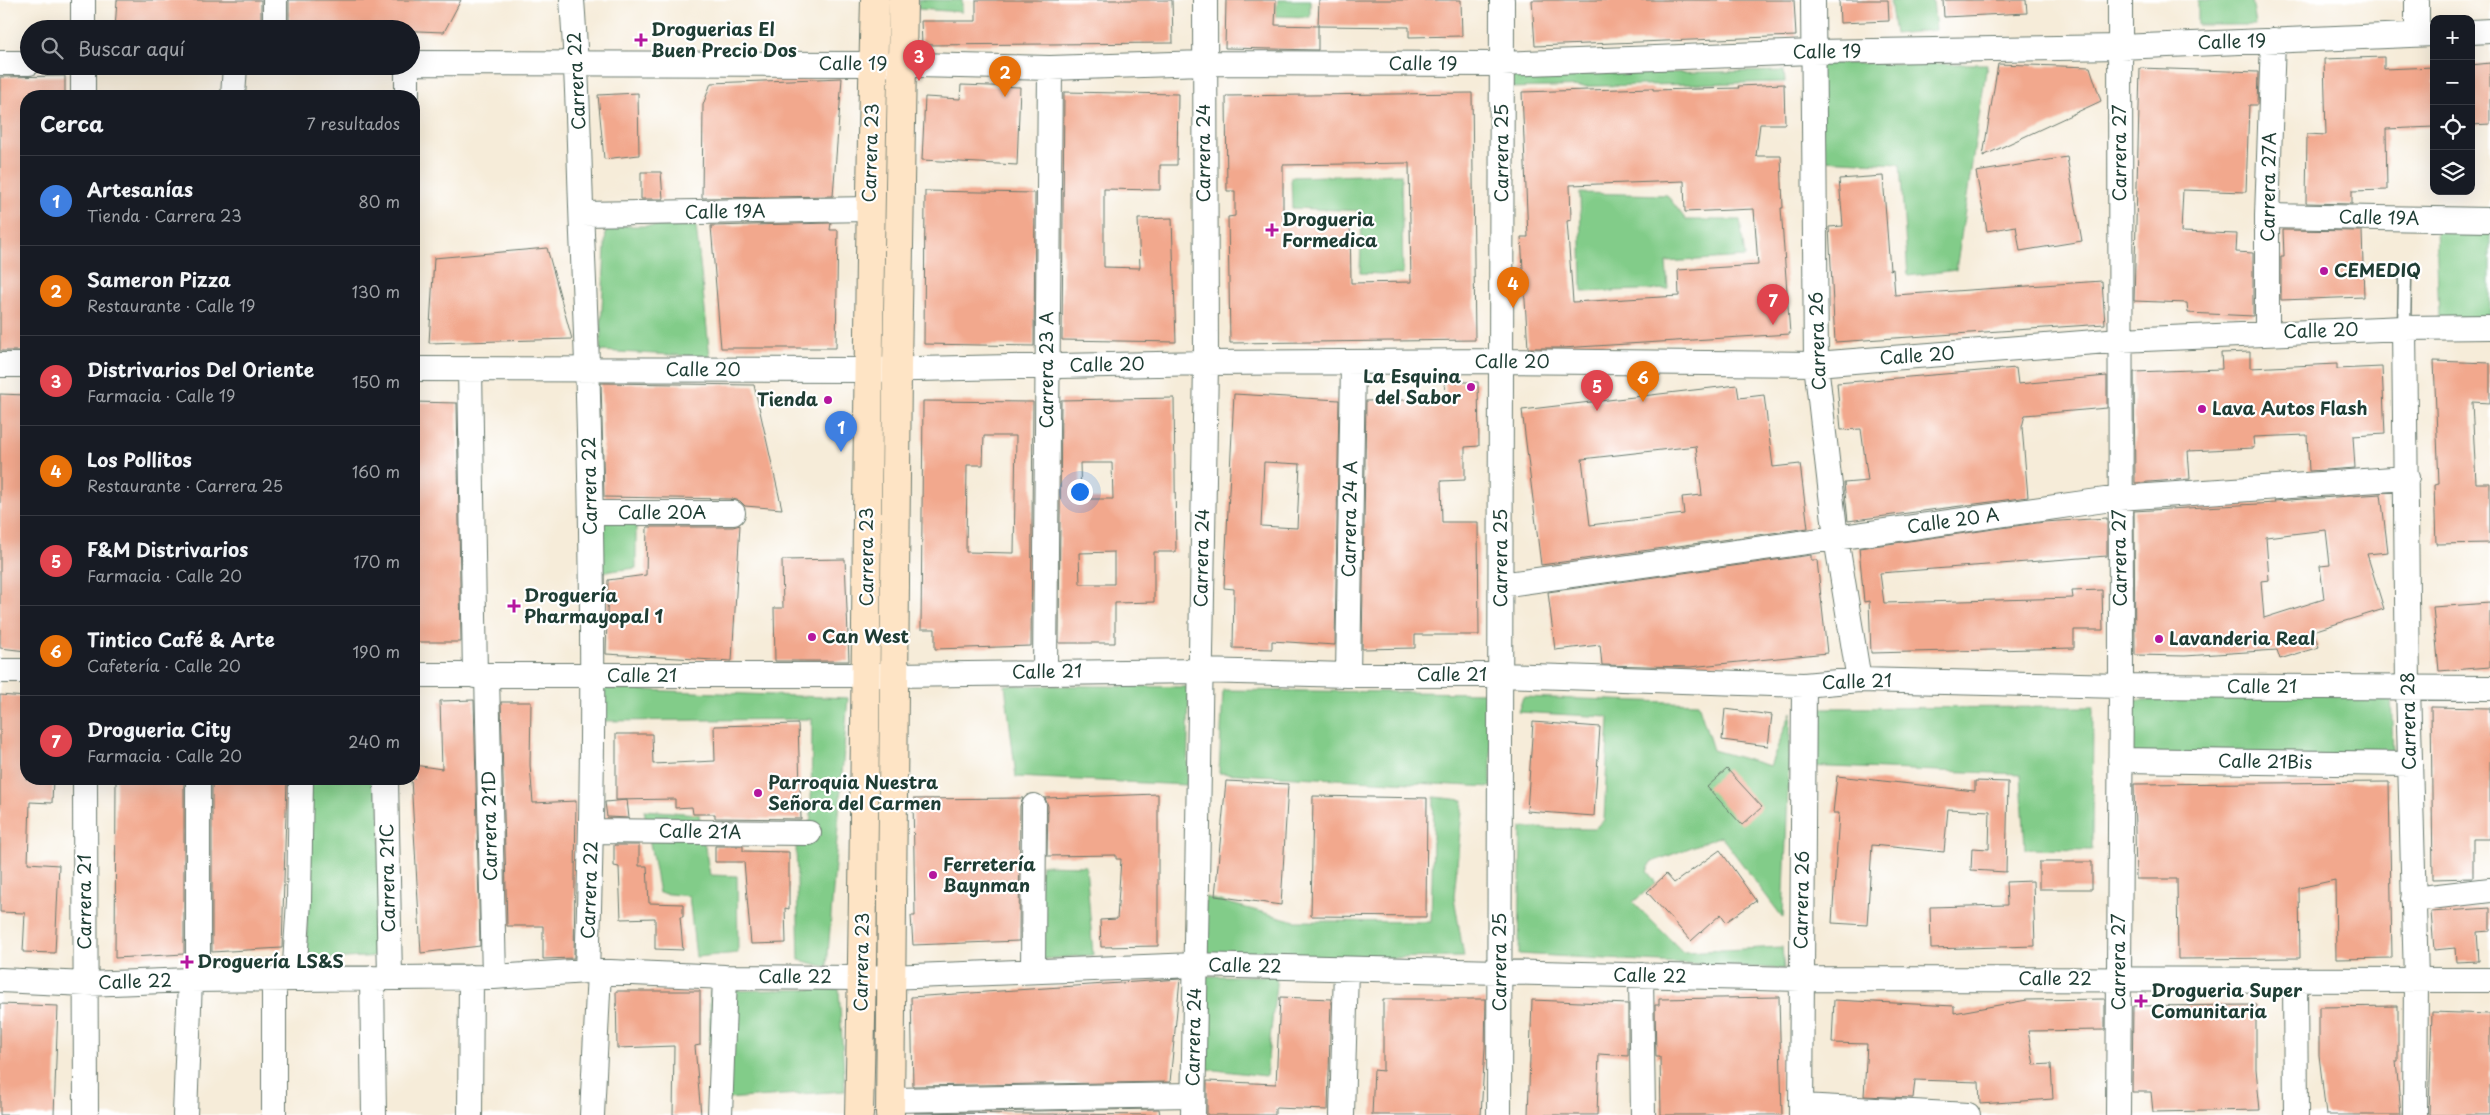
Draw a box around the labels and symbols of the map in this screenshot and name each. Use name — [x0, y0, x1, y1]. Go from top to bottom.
place label: Droguerias El Buen Precio Dos — [651, 15, 797, 63]
street label: Calle 19 — [2197, 26, 2267, 55]
street label: Carrera 22 — [559, 31, 592, 131]
marker: Droguerias El Buen Precio Dos — [635, 34, 647, 46]
street label: Calle 19 — [1792, 36, 1862, 65]
pin: 3 — [903, 40, 935, 81]
street label: Calle 19 — [819, 49, 887, 76]
street label: Calle 19 — [1389, 49, 1457, 76]
pin: 2 — [989, 56, 1021, 97]
street label: Carrera 23 — [854, 103, 885, 203]
street label: Carrera 24 — [1189, 104, 1216, 202]
street label: Carrera 25 — [1487, 104, 1514, 202]
street label: Carrera 27 — [2105, 104, 2132, 202]
street label: Carrera 27A — [2253, 132, 2282, 242]
street label: Calle 19A — [684, 196, 766, 225]
street label: Calle 19A — [2338, 202, 2420, 231]
place label: Drogueria Formedica — [1282, 205, 1378, 253]
marker: Drogueria Formedica — [1266, 224, 1278, 236]
place label: CEMEDIQ — [2334, 256, 2421, 283]
marker: CEMEDIQ — [2318, 265, 2330, 277]
pin: 4 — [1497, 267, 1529, 308]
pin: 7 — [1757, 284, 1789, 325]
street label: Carrera 26 — [1801, 291, 1832, 391]
street label: Carrera 23 A — [1032, 311, 1059, 429]
street label: Calle 20 — [2283, 315, 2359, 344]
street label: Calle 20 — [1878, 338, 1955, 371]
street label: Calle 20 — [1474, 347, 1550, 374]
street label: Calle 20 — [1069, 349, 1145, 378]
street label: Calle 20 — [665, 355, 741, 382]
pin: 6 — [1627, 361, 1659, 402]
place label: La Esquina del Sabor — [1363, 362, 1462, 410]
pin: 5 — [1581, 370, 1613, 411]
marker: La Esquina del Sabor — [1465, 381, 1477, 393]
place label: Tienda — [757, 385, 819, 412]
marker: Tienda — [822, 394, 834, 406]
place label: Lava Autos Flash — [2212, 394, 2367, 421]
marker: Lava Autos Flash — [2196, 403, 2208, 415]
pin: 1 — [825, 411, 857, 452]
street label: Carrera 22 — [574, 437, 603, 535]
street label: Carrera 24 A — [1334, 460, 1363, 578]
your location — [1067, 479, 1093, 505]
street label: Calle 20A — [618, 498, 707, 525]
street label: Calle 20 A — [1905, 500, 2001, 539]
street label: Carrera 23 — [852, 507, 879, 607]
street label: Carrera 24 — [1186, 508, 1215, 608]
street label: Carrera 25 — [1486, 509, 1513, 607]
street label: Carrera 27 — [2104, 509, 2133, 607]
place label: Droguería Pharmayopal 1 — [524, 581, 664, 629]
marker: Droguería Pharmayopal 1 — [508, 600, 520, 612]
place label: Can West — [822, 622, 910, 649]
place label: Lavanderia Real — [2169, 624, 2315, 651]
marker: Can West — [806, 631, 818, 643]
marker: Lavanderia Real — [2153, 633, 2165, 645]
street label: Calle 21 — [1012, 656, 1082, 685]
street label: Calle 21 — [1417, 660, 1487, 687]
street label: Calle 21 — [607, 661, 677, 688]
street label: Calle 21 — [1821, 666, 1893, 695]
street label: Calle 21 — [2227, 672, 2297, 699]
street label: Carrera 28 — [2393, 672, 2422, 770]
street label: Calle 21Bis — [2218, 746, 2312, 775]
place label: Parroquia Nuestra Señora del Carmen — [768, 768, 941, 816]
street label: Carrera 21D — [474, 771, 503, 881]
marker: Parroquia Nuestra Señora del Carmen — [752, 787, 764, 799]
street label: Calle 21A — [658, 816, 742, 845]
street label: Carrera 21C — [372, 823, 401, 933]
street label: Carrera 22 — [573, 840, 604, 940]
place label: Ferretería Baynman — [943, 850, 1036, 898]
street label: Carrera 26 — [1786, 850, 1815, 950]
street label: Carrera 21 — [70, 854, 97, 950]
marker: Ferretería Baynman — [927, 869, 939, 881]
street label: Carrera 23 — [846, 912, 875, 1012]
street label: Carrera 25 — [1485, 913, 1512, 1011]
street label: Carrera 27 — [2104, 913, 2131, 1011]
place label: Droguería LS&S — [197, 947, 344, 974]
street label: Calle 22 — [1208, 950, 1282, 979]
marker: Droguería LS&S — [181, 956, 193, 968]
street label: Calle 22 — [1613, 960, 1687, 989]
street label: Calle 22 — [758, 962, 832, 989]
street label: Calle 22 — [2018, 964, 2092, 991]
street label: Calle 22 — [98, 966, 172, 995]
place label: Drogueria Super Comunitaria — [2151, 976, 2303, 1024]
street label: Carrera 24 — [1178, 987, 1207, 1087]
marker: Drogueria Super Comunitaria — [2135, 995, 2147, 1007]

